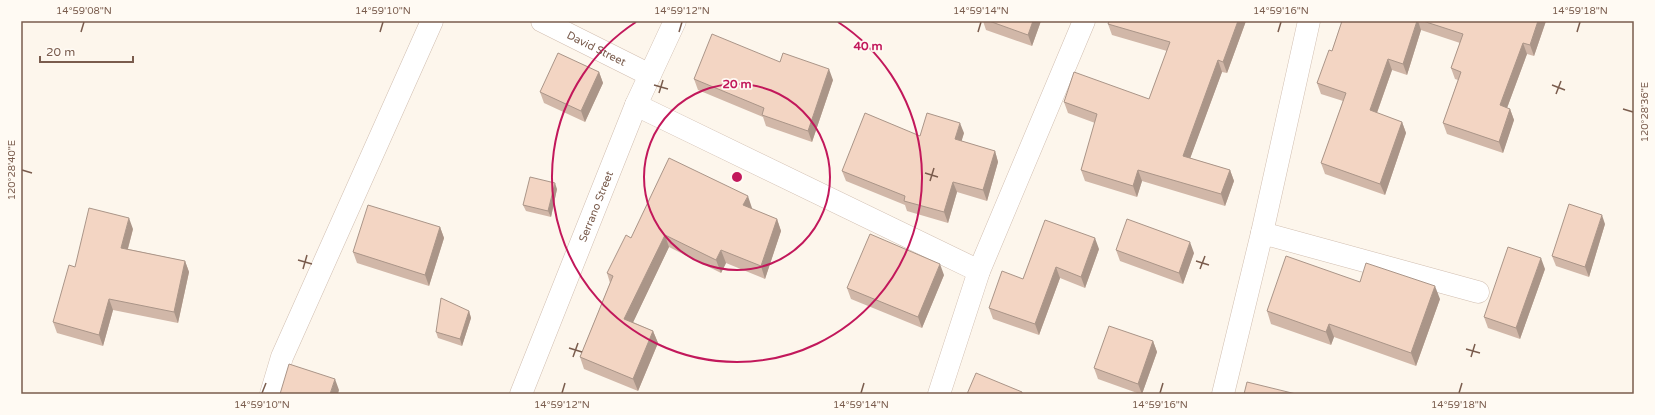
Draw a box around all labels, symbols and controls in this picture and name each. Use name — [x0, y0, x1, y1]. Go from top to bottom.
text: 14°59'08"N — [56, 5, 112, 17]
text: 14°59'10"N — [355, 5, 411, 17]
text: 14°59'12"N — [654, 5, 710, 17]
text: 14°59'14"N — [953, 5, 1009, 17]
text: 14°59'16"N — [1253, 5, 1309, 17]
text: 14°59'18"N — [1552, 5, 1608, 17]
street label: David Street — [565, 28, 628, 68]
scale bar — [40, 38, 133, 64]
text: 40 m — [853, 39, 883, 53]
text: 20 m — [46, 45, 75, 59]
text: 20 m — [722, 77, 752, 91]
text: 120°28'36"E — [1639, 82, 1651, 142]
text: 120°28'40"E — [6, 140, 18, 200]
street label: Serrano Street — [576, 169, 616, 244]
centre of rings — [730, 170, 744, 184]
text: 14°59'10"N — [234, 399, 290, 411]
text: 14°59'12"N — [534, 399, 590, 411]
text: 14°59'14"N — [833, 399, 889, 411]
text: 14°59'16"N — [1132, 399, 1188, 411]
text: 14°59'18"N — [1431, 399, 1487, 411]

